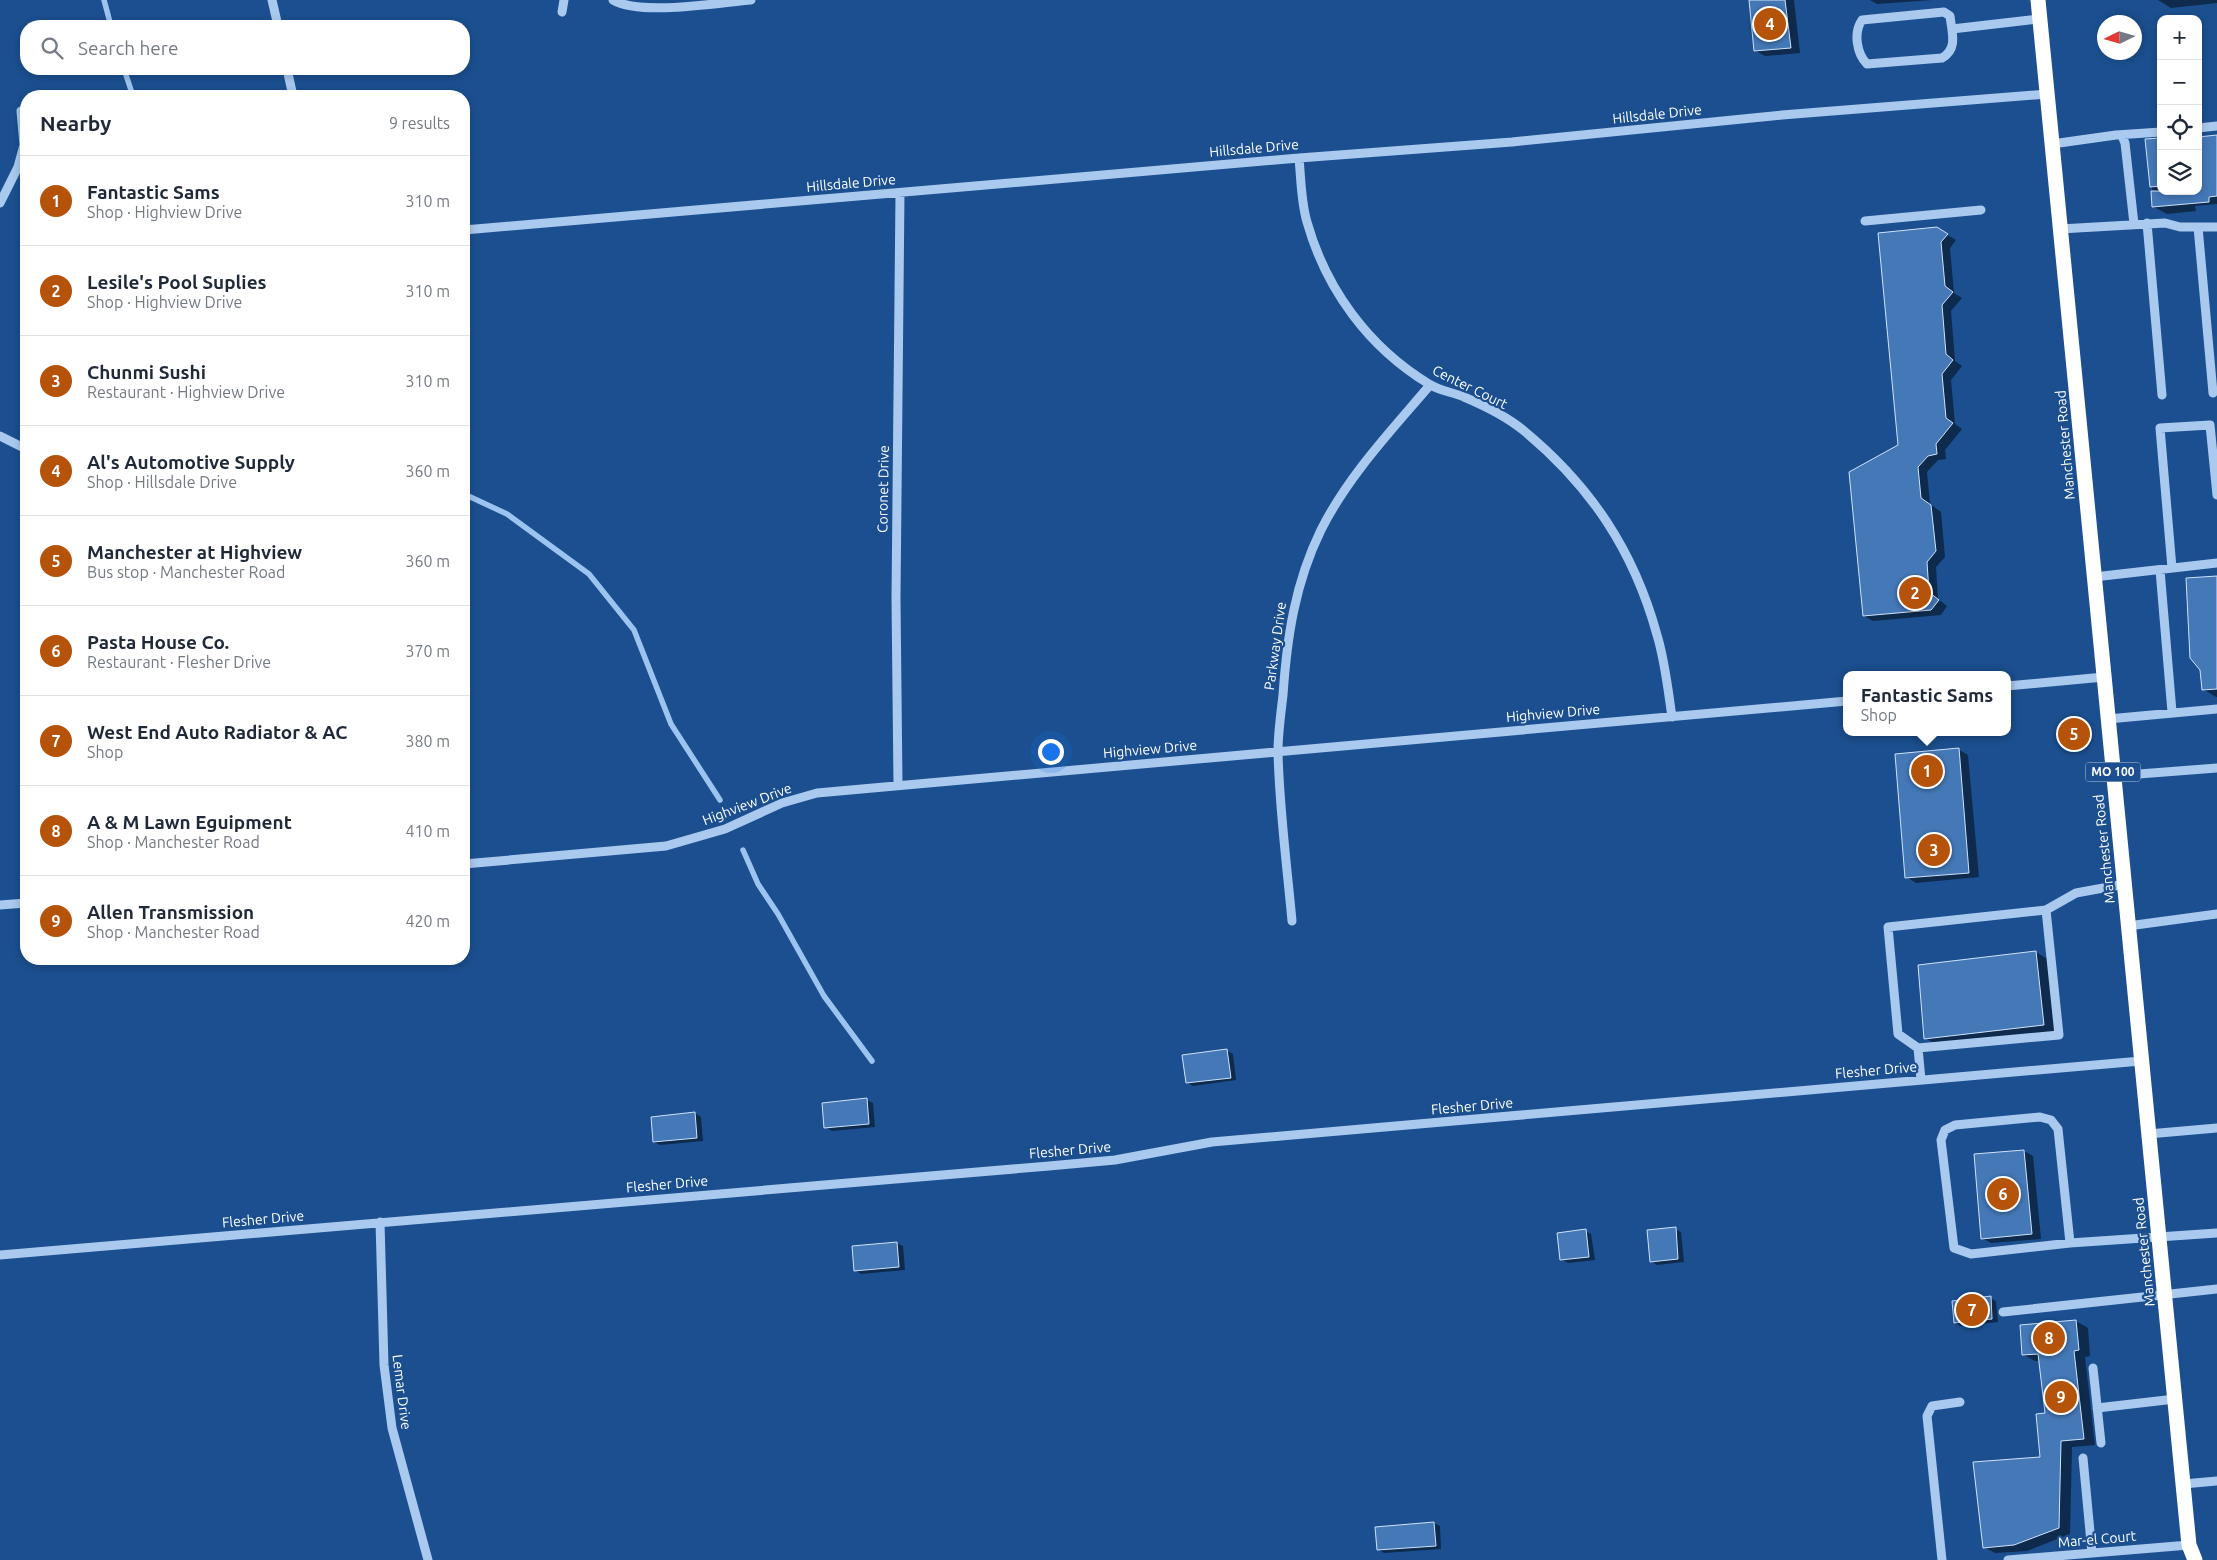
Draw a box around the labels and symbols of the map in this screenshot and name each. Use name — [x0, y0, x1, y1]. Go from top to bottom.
pin: 4 — [1754, 5, 1786, 43]
north arrow — [2097, 15, 2142, 60]
street label: Hillsdale Drive — [1612, 101, 1702, 127]
street label: Hillsdale Drive — [1209, 136, 1299, 160]
street label: Hillsdale Drive — [806, 171, 896, 195]
street label: Center Court — [1430, 362, 1511, 412]
street label: Manchester Road — [2052, 390, 2078, 500]
street label: Coronet Drive — [874, 445, 892, 533]
pin: 2 — [1899, 574, 1931, 612]
street label: Parkway Drive — [1261, 601, 1289, 691]
street label: Highview Drive — [1505, 701, 1601, 725]
pin: 5 — [2058, 715, 2090, 753]
street label: Highview Drive — [1102, 737, 1198, 761]
your location — [1038, 739, 1064, 765]
pin: 1 — [1911, 752, 1943, 790]
road number: MO 100 — [2086, 762, 2140, 782]
street label: Highview Drive — [700, 780, 794, 828]
street label: Manchester Road — [2090, 794, 2118, 904]
pin: 3 — [1918, 831, 1950, 869]
street label: Flesher Drive — [1834, 1058, 1918, 1082]
street label: Flesher Drive — [1430, 1094, 1514, 1118]
street label: Flesher Drive — [1028, 1138, 1112, 1162]
street label: Flesher Drive — [625, 1172, 709, 1196]
pin: 6 — [1987, 1175, 2019, 1213]
street label: Manchester Road — [2130, 1197, 2158, 1307]
street label: Flesher Drive — [221, 1207, 305, 1231]
pin: 7 — [1956, 1291, 1988, 1329]
pin: 8 — [2033, 1319, 2065, 1357]
street label: Lemar Drive — [389, 1353, 415, 1431]
pin: 9 — [2045, 1378, 2077, 1416]
street label: Mar-el Court — [2057, 1528, 2137, 1550]

